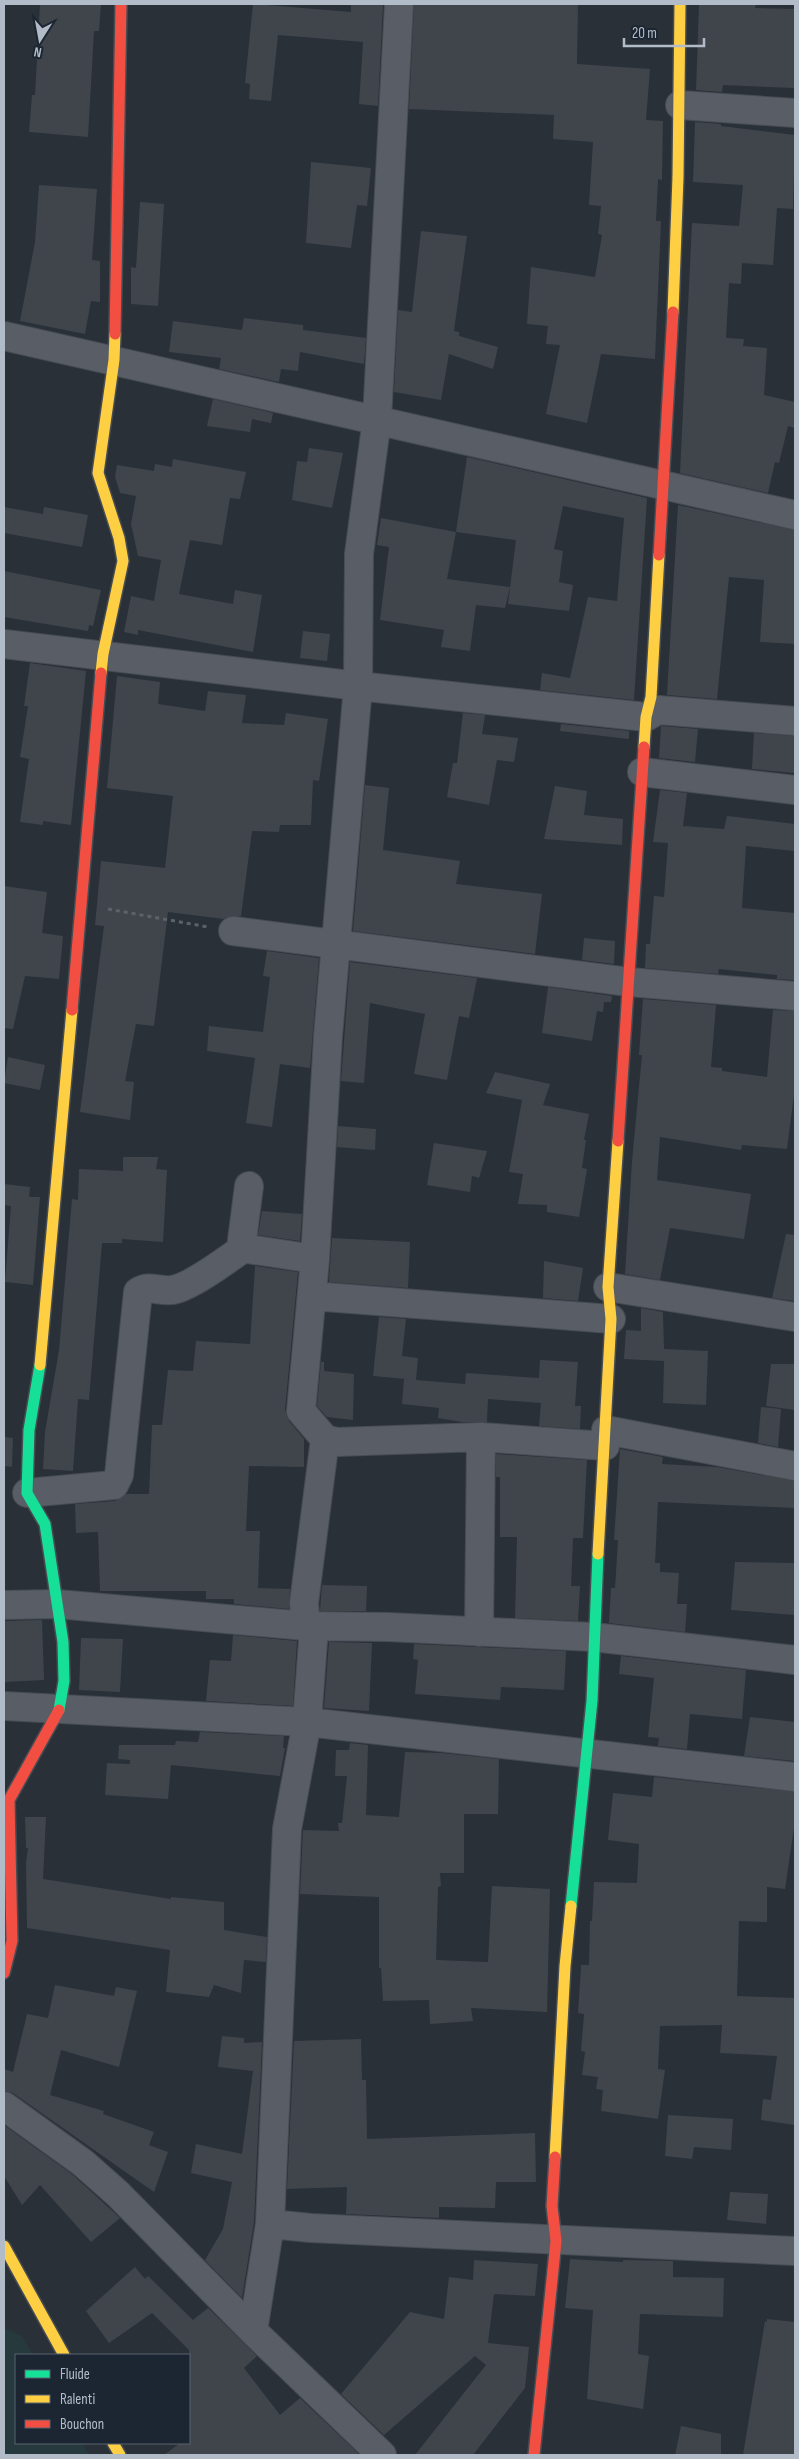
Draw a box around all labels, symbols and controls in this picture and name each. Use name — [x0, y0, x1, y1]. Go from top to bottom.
north arrow — [15, 15, 65, 65]
scale bar — [624, 15, 704, 47]
text: 20 m — [632, 24, 657, 43]
text: N — [32, 43, 43, 61]
legend — [15, 2354, 190, 2444]
text: Fluide — [60, 2365, 90, 2384]
text: Ralenti — [60, 2390, 95, 2409]
text: Bouchon — [60, 2415, 104, 2434]

